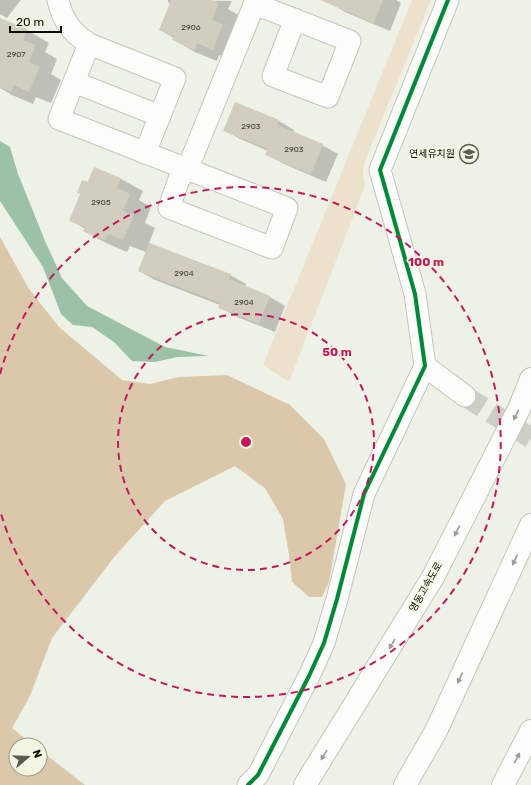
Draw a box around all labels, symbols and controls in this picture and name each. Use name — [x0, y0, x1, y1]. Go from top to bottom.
scale bar — [10, 8, 61, 34]
text: 20 m — [16, 15, 44, 29]
house number: 2906 — [181, 23, 201, 32]
house number: 2907 — [7, 50, 25, 59]
house number: 2903 — [241, 122, 261, 131]
school or university icon: 연세유치원 — [458, 143, 480, 165]
house number: 2903 — [284, 145, 304, 154]
place label: 연세유치원 — [409, 148, 455, 160]
house number: 2905 — [91, 198, 111, 207]
text: 100 m — [408, 255, 444, 269]
house number: 2904 — [174, 269, 194, 278]
house number: 2904 — [234, 298, 254, 307]
text: 50 m — [322, 345, 352, 359]
one-way arrow — [512, 409, 519, 421]
centre of rings — [239, 435, 253, 449]
one-way arrow — [453, 525, 460, 537]
one-way arrow — [512, 555, 518, 566]
street label: 영동고속도로 — [407, 560, 445, 614]
one-way arrow — [389, 638, 396, 650]
one-way arrow — [457, 673, 463, 684]
north arrow — [8, 737, 48, 777]
text: N — [30, 748, 44, 760]
one-way arrow — [320, 749, 328, 760]
one-way arrow — [514, 752, 520, 764]

